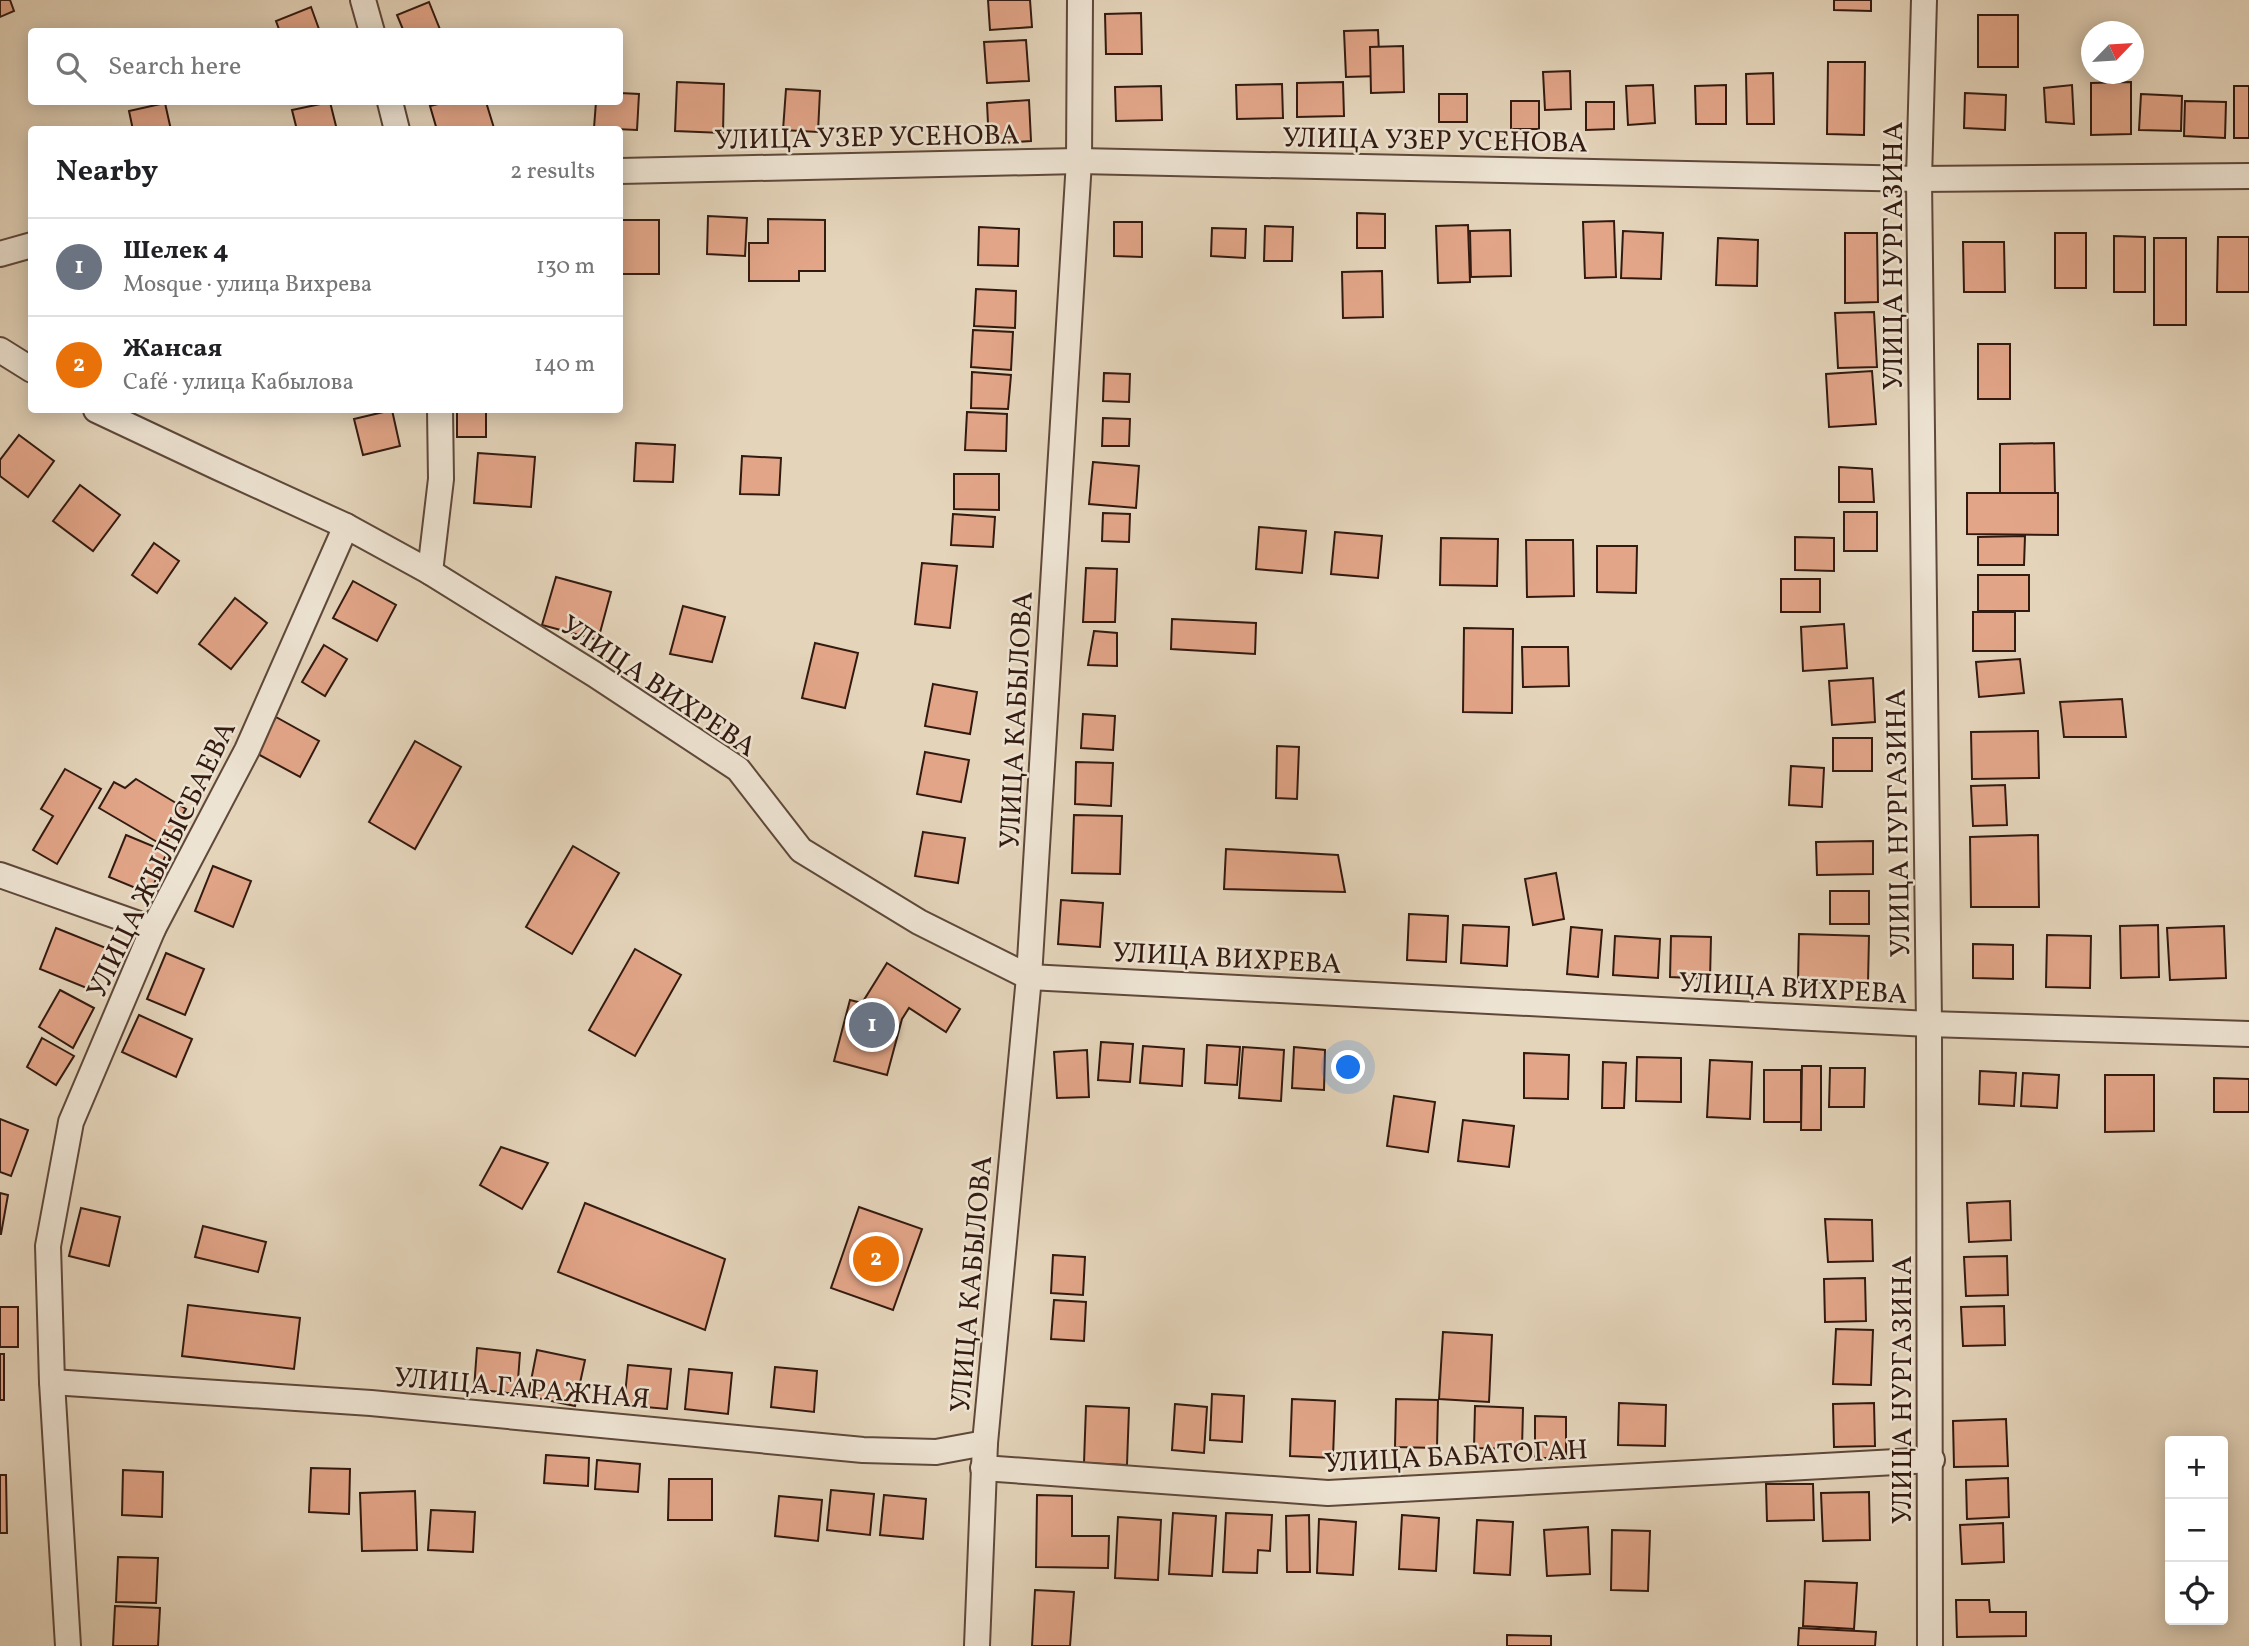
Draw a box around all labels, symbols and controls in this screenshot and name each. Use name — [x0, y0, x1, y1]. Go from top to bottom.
north arrow — [2081, 21, 2144, 84]
search box — [28, 28, 623, 105]
icon: search — [52, 48, 90, 86]
text: Search here — [108, 49, 241, 85]
street label: УЛИЦА УЗЕР УСЕНОВА — [714, 116, 1020, 161]
street label: УЛИЦА УЗЕР УСЕНОВА — [1282, 119, 1588, 164]
street label: УЛИЦА НУРГАЗИНА — [1875, 121, 1914, 390]
text: Nearby — [56, 151, 158, 193]
text: 2 results — [510, 156, 595, 188]
text: Шелек 4 — [123, 233, 229, 269]
text: 1 — [74, 251, 84, 283]
text: 130 m — [536, 251, 595, 283]
text: Mosque · улица Вихрева — [123, 269, 372, 301]
text: Жансая — [123, 331, 222, 367]
text: 2 — [73, 349, 85, 381]
text: 140 m — [534, 349, 595, 381]
text: Café · улица Кабылова — [123, 367, 354, 399]
street label: УЛИЦА КАБЫЛОВА — [991, 590, 1044, 850]
street label: УЛИЦА ВИХРЕВА — [552, 607, 764, 767]
street label: УЛИЦА НУРГАЗИНА — [1878, 688, 1921, 958]
street label: УЛИЦА ЖЫЛЫСБАЕВА — [78, 715, 246, 1005]
street label: УЛИЦА ВИХРЕВА — [1111, 934, 1343, 985]
street label: УЛИЦА ВИХРЕВА — [1677, 964, 1909, 1015]
pin: 1 — [849, 999, 895, 1051]
your location — [1331, 1050, 1365, 1084]
street label: УЛИЦА КАБЫЛОВА — [942, 1154, 1003, 1414]
pin: 2 — [853, 1233, 899, 1285]
street label: УЛИЦА НУРГАЗИНА — [1884, 1255, 1923, 1524]
street label: УЛИЦА ГАРАЖНАЯ — [392, 1359, 651, 1420]
street label: УЛИЦА БАБАТОГАН — [1323, 1431, 1589, 1484]
map controls — [2165, 1436, 2228, 1625]
button: + — [2165, 1436, 2228, 1499]
button: − — [2165, 1499, 2228, 1562]
button: locate — [2165, 1562, 2228, 1625]

